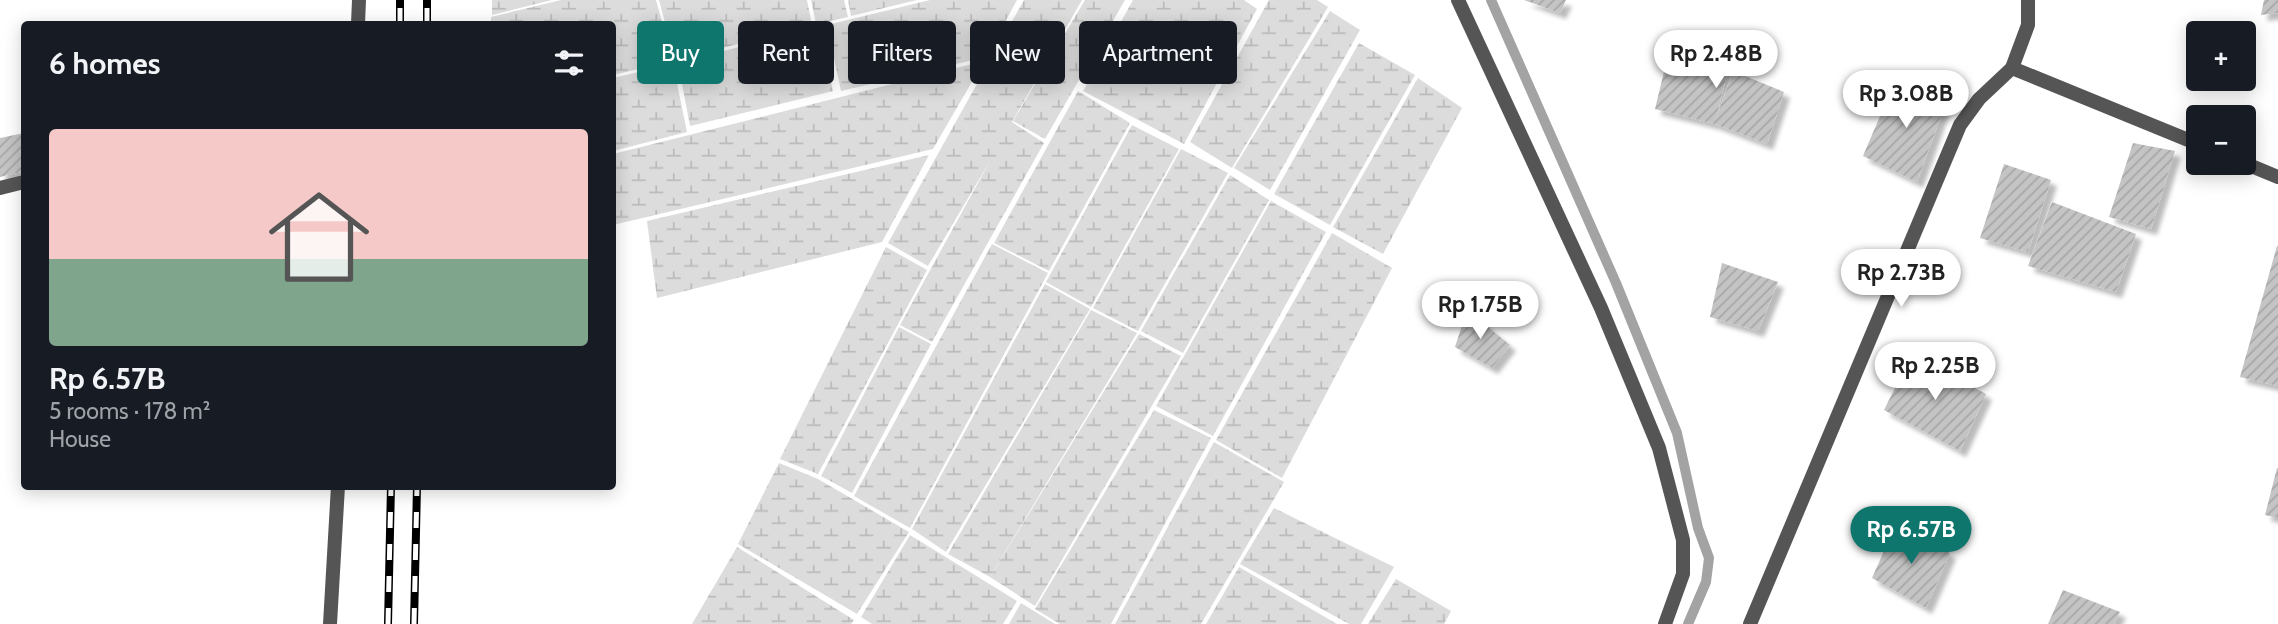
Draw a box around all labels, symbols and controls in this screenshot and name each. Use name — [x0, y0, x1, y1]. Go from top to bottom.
chip: Buy — [637, 21, 724, 84]
chip: Rent — [738, 21, 834, 84]
chip: Filters — [848, 21, 956, 84]
chip: New — [970, 21, 1065, 84]
chip: Apartment — [1079, 21, 1237, 84]
map controls — [2186, 21, 2256, 175]
button: + — [2186, 21, 2256, 91]
pin: Rp 2.48B — [1644, 31, 1788, 90]
text: Rp 2.48B — [1670, 39, 1762, 67]
icon: filters — [550, 44, 588, 82]
text: 6 homes — [49, 45, 160, 82]
pin: Rp 3.08B — [1834, 71, 1978, 130]
text: Rp 3.08B — [1859, 79, 1953, 107]
button: − — [2186, 105, 2256, 175]
icon: home — [256, 174, 382, 300]
pin: Rp 2.73B — [1829, 250, 1973, 309]
text: Rp 2.73B — [1857, 258, 1945, 286]
pin: Rp 1.75B — [1408, 282, 1552, 341]
text: Rp 1.75B — [1438, 290, 1522, 318]
pin: Rp 2.25B — [1863, 342, 2007, 402]
text: Rp 2.25B — [1891, 351, 1979, 379]
text: Rp 6.57B — [49, 360, 165, 397]
text: 5 rooms · 178 m² — [49, 397, 210, 425]
text: House — [49, 425, 111, 453]
pin: Rp 6.57B — [1839, 506, 1983, 566]
text: Rp 6.57B — [1866, 515, 1956, 543]

